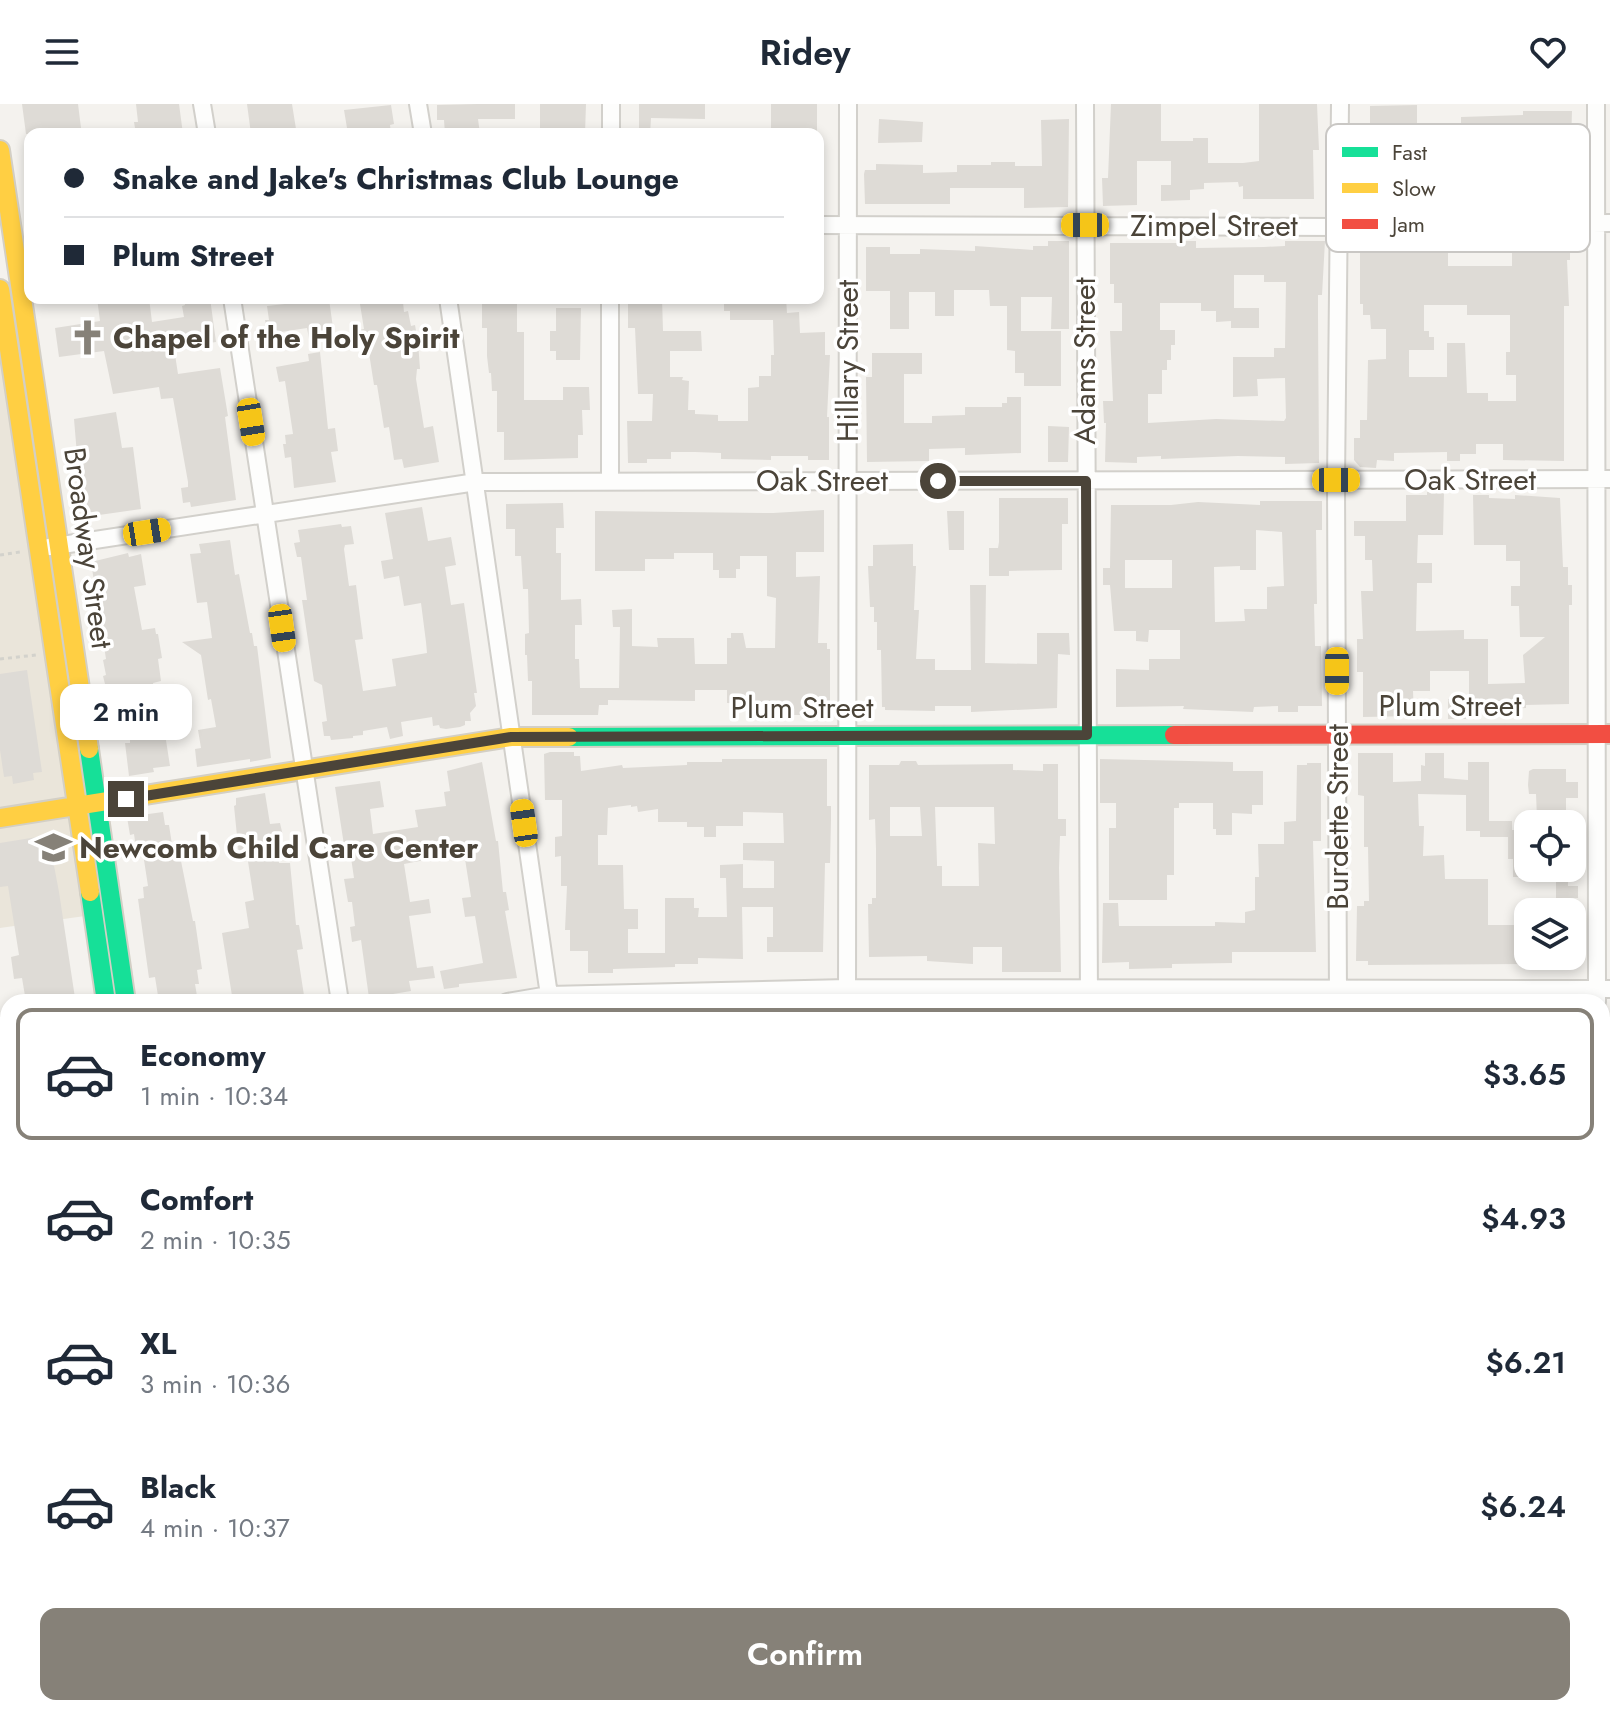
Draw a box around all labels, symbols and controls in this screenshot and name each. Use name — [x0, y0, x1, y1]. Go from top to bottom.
text: Ridey — [759, 26, 851, 78]
icon: menu — [40, 30, 84, 74]
icon: heart — [1526, 30, 1570, 74]
legend — [1326, 124, 1590, 252]
text: Fast — [1392, 136, 1428, 168]
text: Snake and Jake's Christmas Club Lounge — [112, 157, 679, 200]
text: Slow — [1392, 172, 1436, 204]
street label: Zimpel Street — [1130, 204, 1299, 247]
text: Jam — [1389, 208, 1425, 240]
car — [1061, 213, 1109, 237]
text: Plum Street — [112, 234, 274, 277]
street label: Adams Street — [1063, 277, 1106, 445]
street label: Hillary Street — [826, 279, 869, 442]
place label: Chapel of the Holy Spirit — [113, 316, 460, 359]
church icon: Chapel of the Holy Spirit — [68, 319, 106, 357]
car — [235, 396, 267, 448]
street label: Broadway Street — [53, 444, 124, 652]
street label: Oak Street — [1404, 458, 1537, 501]
street label: Oak Street — [756, 459, 889, 502]
route start — [920, 463, 956, 499]
car — [1312, 468, 1360, 492]
car — [121, 516, 173, 548]
car — [267, 603, 297, 653]
car — [1325, 647, 1349, 695]
callout: 2 min — [60, 683, 192, 739]
street label: Plum Street — [1378, 684, 1522, 727]
street label: Plum Street — [730, 686, 874, 729]
text: 2 min — [93, 693, 159, 731]
street label: Burdette Street — [1316, 723, 1359, 910]
route end — [108, 781, 144, 817]
car — [509, 798, 539, 848]
map controls — [1514, 810, 1586, 970]
button: locate — [1514, 810, 1586, 882]
place label: Newcomb Child Care Center — [79, 826, 479, 869]
school or university icon: Newcomb Child Care Center — [34, 829, 72, 867]
button: layers — [1514, 898, 1586, 970]
text: Economy — [140, 1034, 266, 1077]
icon: car — [44, 1038, 116, 1110]
text: $3.65 — [1483, 1053, 1566, 1096]
text: 1 min · 10:34 — [140, 1077, 288, 1115]
text: Comfort — [140, 1178, 253, 1221]
icon: car — [44, 1182, 116, 1254]
text: $4.93 — [1481, 1197, 1566, 1240]
text: 2 min · 10:35 — [140, 1221, 291, 1259]
text: XL — [140, 1322, 176, 1365]
icon: car — [44, 1326, 116, 1398]
text: $6.21 — [1485, 1341, 1566, 1384]
text: 3 min · 10:36 — [140, 1365, 290, 1403]
text: Black — [140, 1466, 216, 1509]
icon: car — [44, 1470, 116, 1542]
text: $6.24 — [1480, 1485, 1566, 1528]
text: 4 min · 10:37 — [140, 1509, 290, 1547]
button: Confirm — [40, 1608, 1570, 1700]

